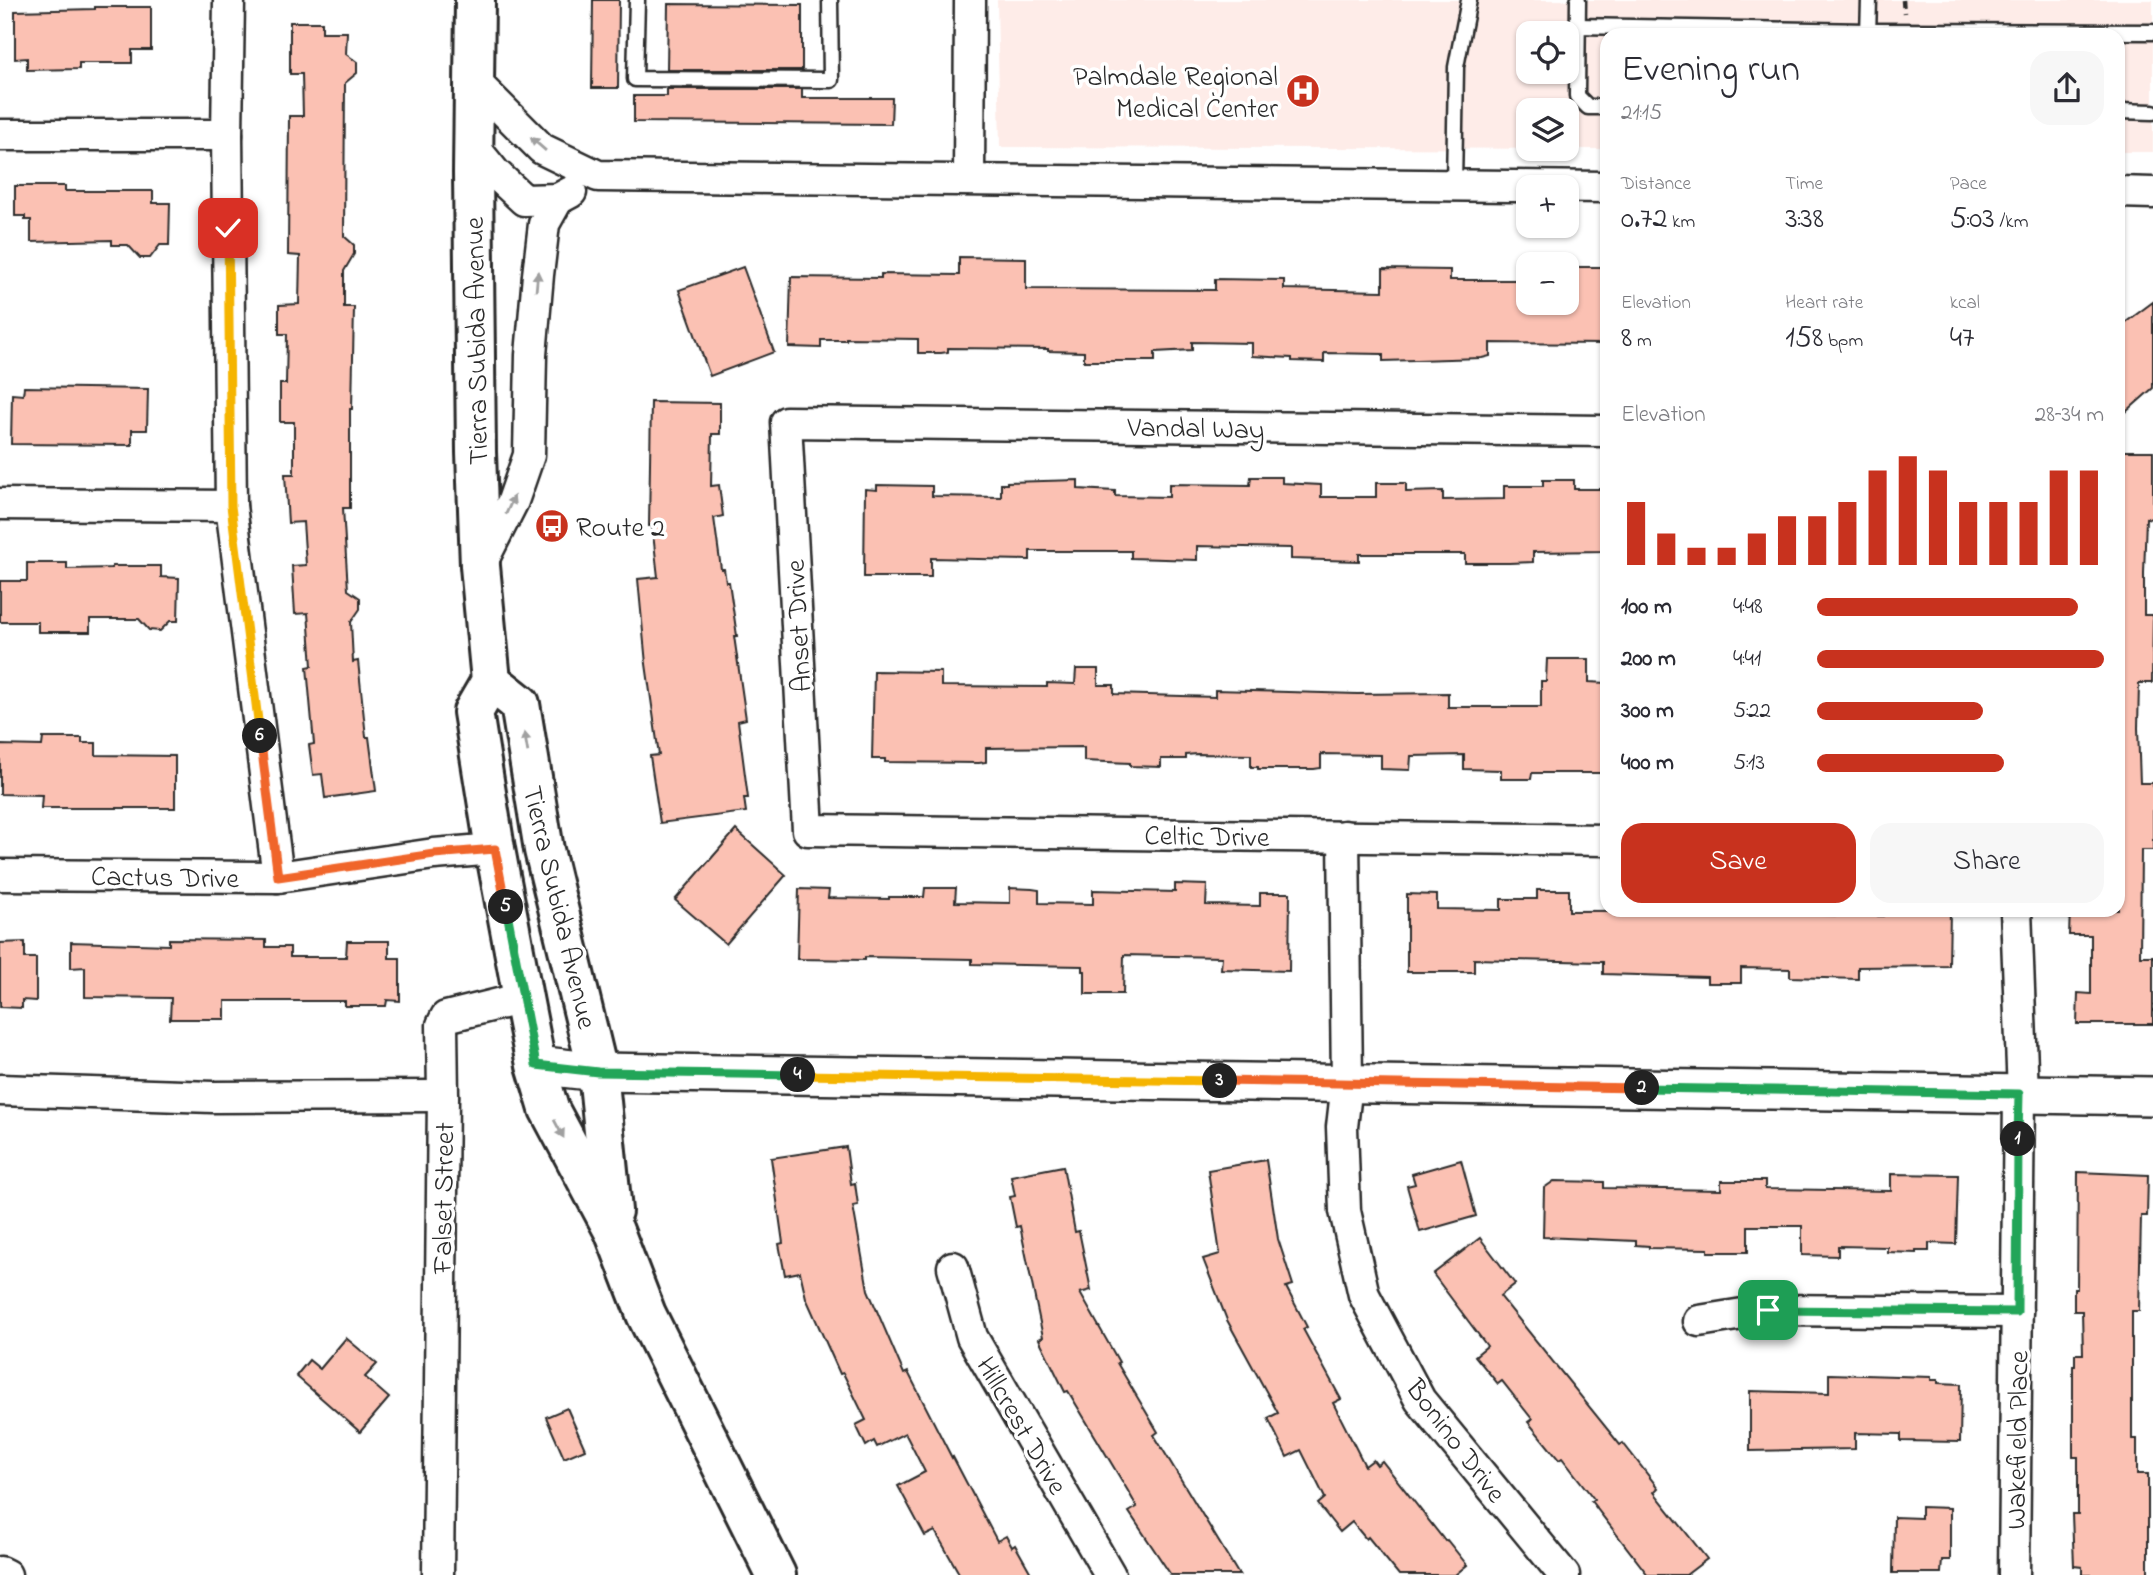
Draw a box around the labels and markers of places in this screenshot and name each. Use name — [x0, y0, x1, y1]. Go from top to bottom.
place label: Palmdale Regional Medical Center — [1073, 58, 1278, 131]
hospital icon: Palmdale Regional Medical Center — [1284, 72, 1322, 110]
pin — [198, 198, 258, 258]
bus stop icon: Route 2 — [533, 507, 571, 545]
place label: Route 2 — [576, 509, 665, 550]
pin: 6 — [243, 718, 278, 754]
pin: 5 — [489, 890, 524, 925]
pin: 4 — [780, 1058, 816, 1092]
pin: 3 — [1202, 1064, 1238, 1098]
pin: 2 — [1624, 1070, 1660, 1106]
pin: 1 — [2000, 1122, 2036, 1156]
pin — [1738, 1280, 1798, 1340]

